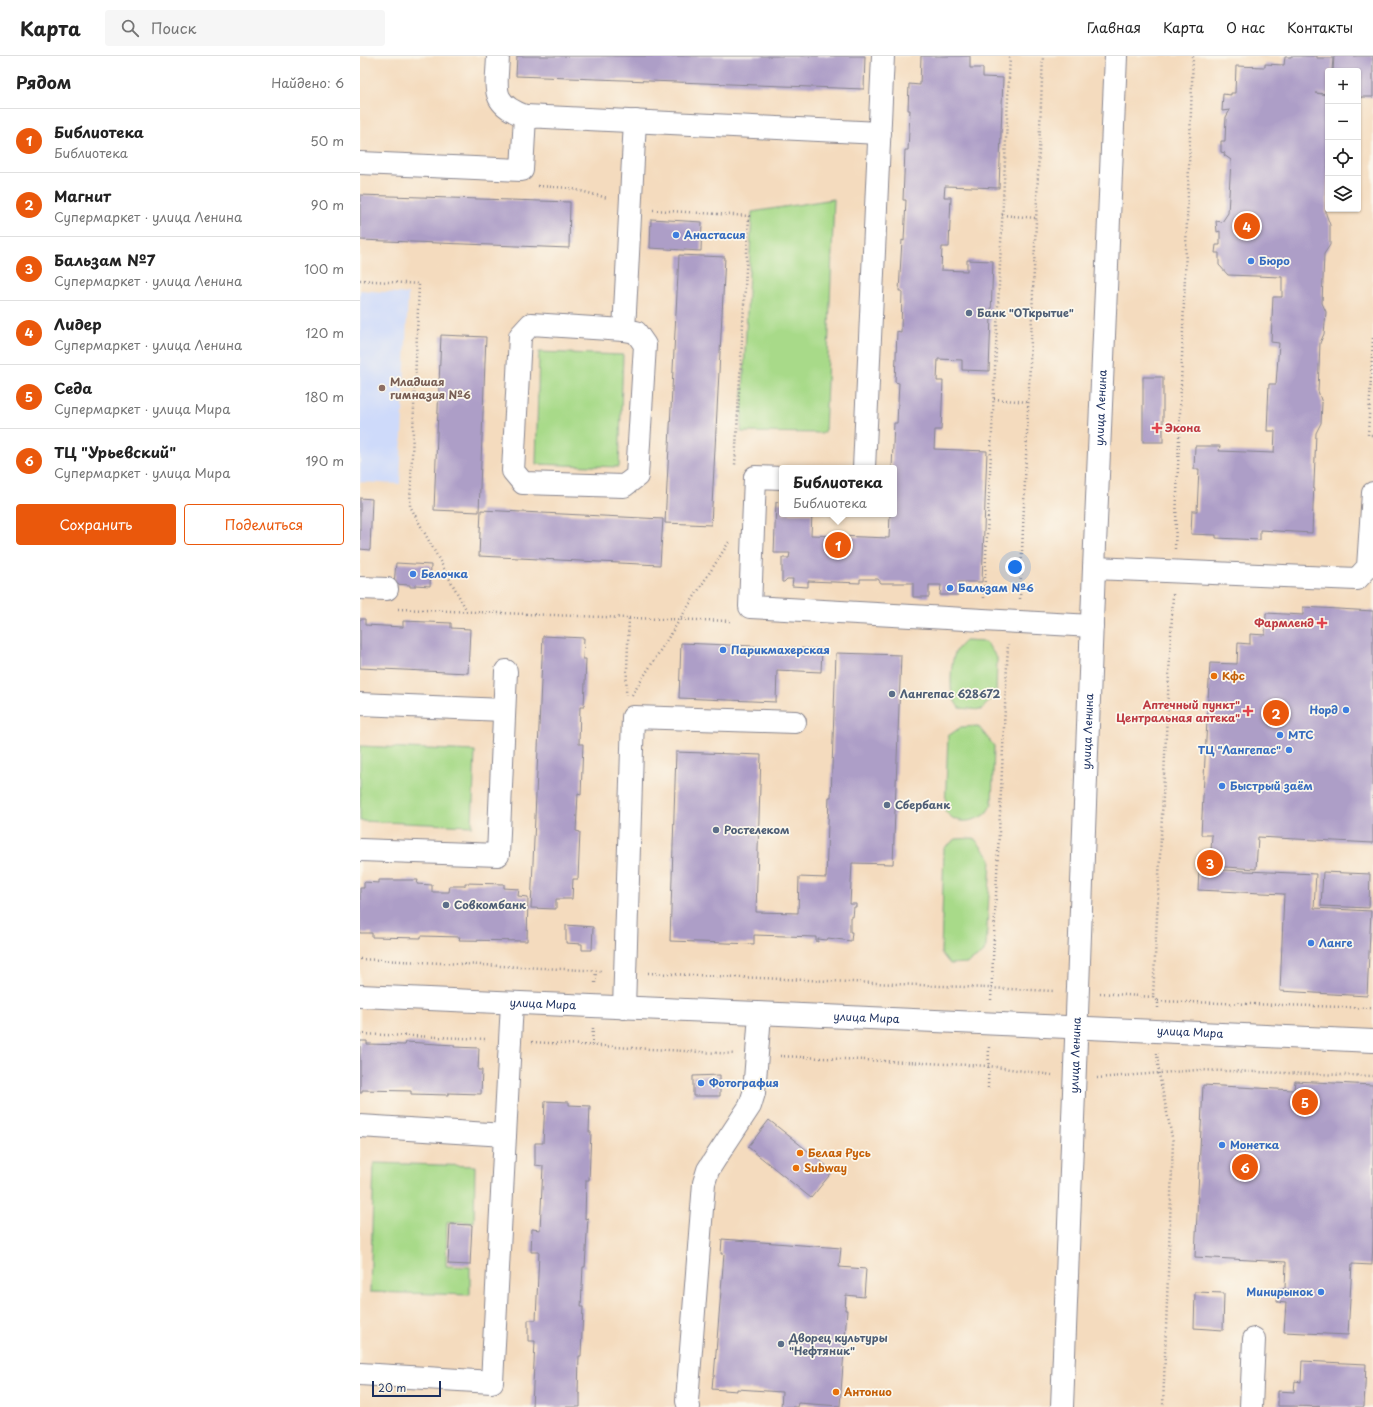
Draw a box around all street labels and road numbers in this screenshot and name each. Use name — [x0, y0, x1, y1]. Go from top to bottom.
street label: улица Ленина — [1090, 369, 1111, 446]
street label: улица Ленина — [1077, 693, 1097, 770]
street label: улица Мира — [509, 994, 577, 1013]
street label: улица Мира — [833, 1007, 900, 1027]
street label: улица Ленина — [1065, 1017, 1085, 1094]
street label: улица Мира — [1157, 1022, 1224, 1042]

